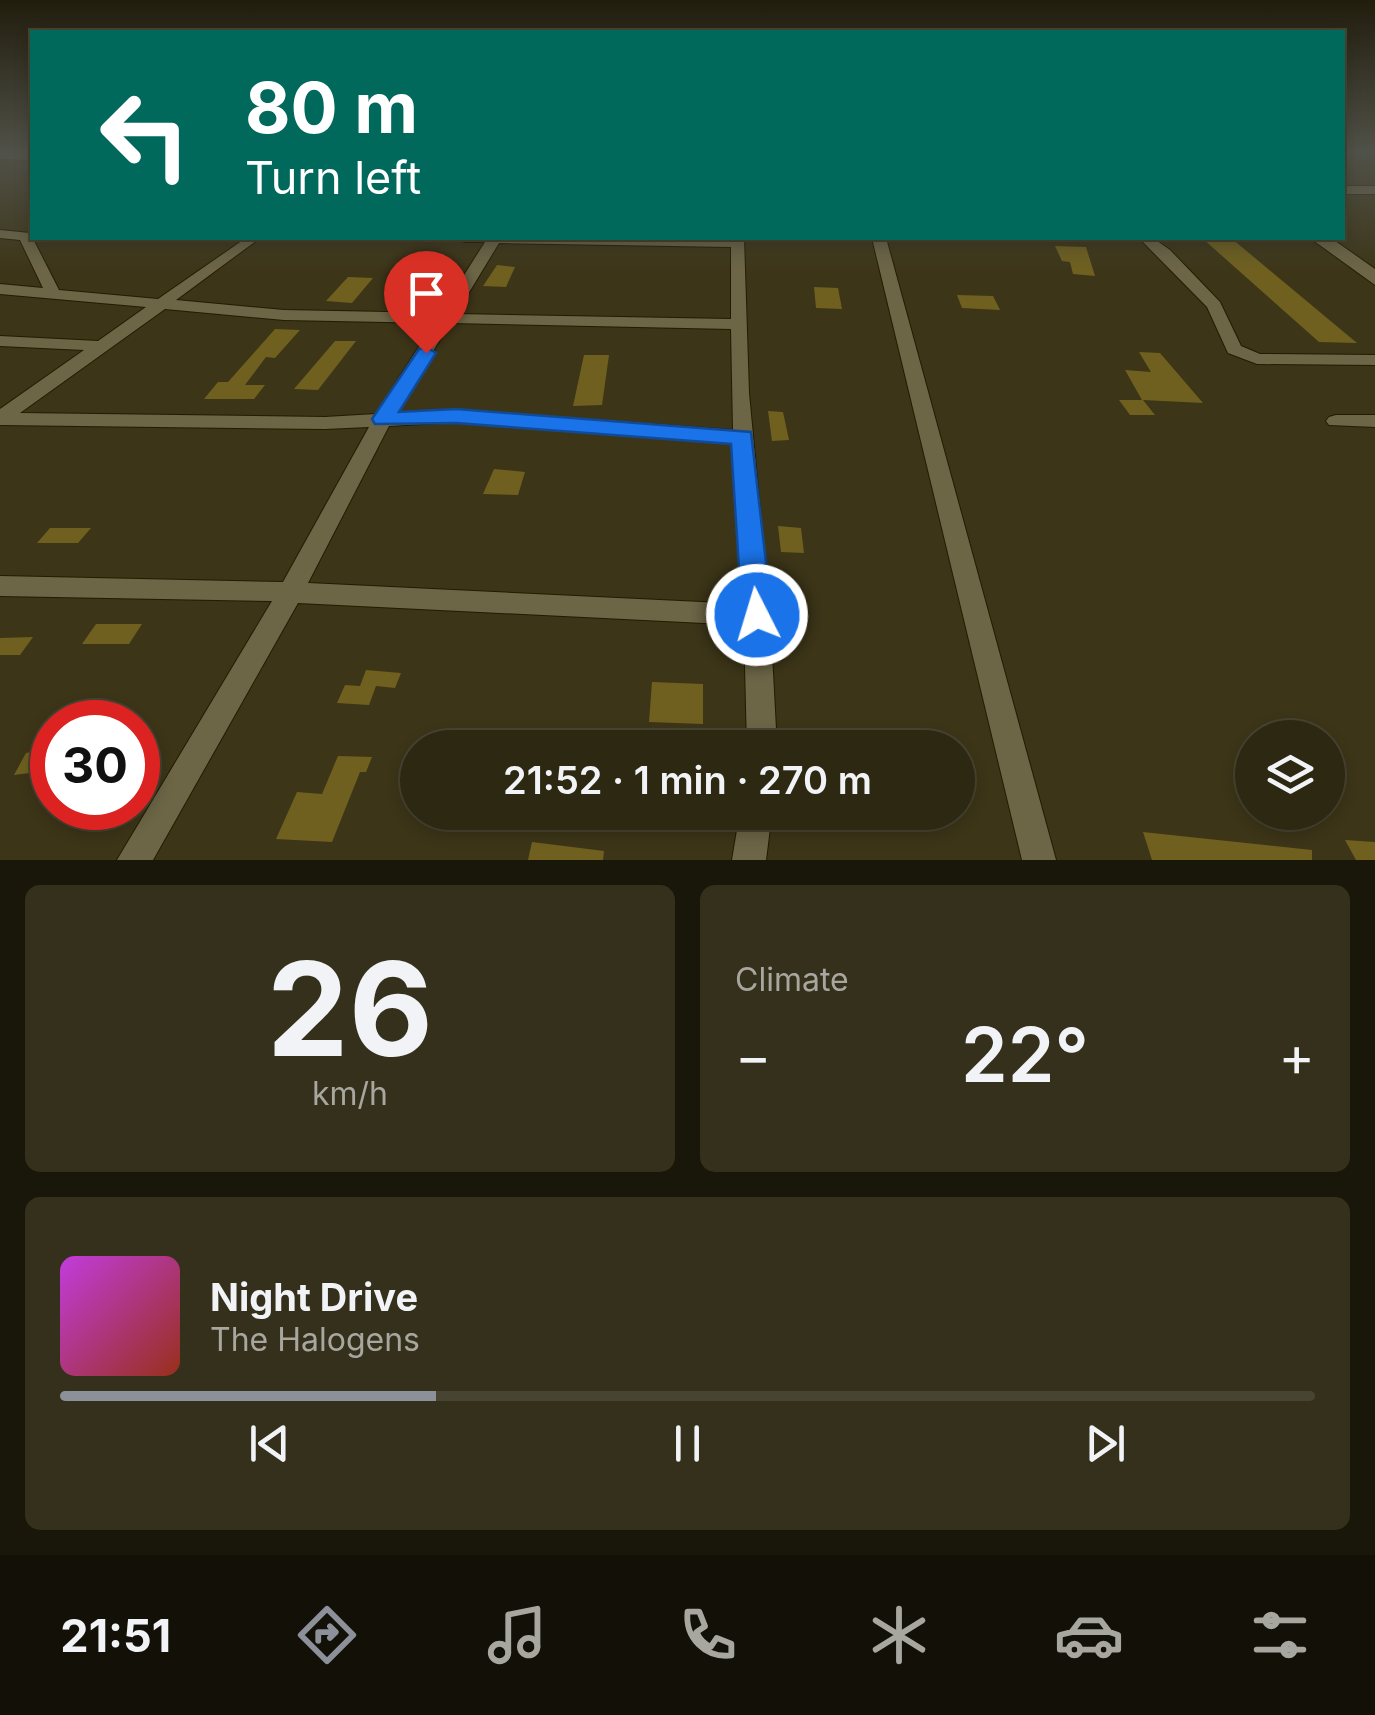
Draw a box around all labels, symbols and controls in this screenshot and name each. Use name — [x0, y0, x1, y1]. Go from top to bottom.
text: 80 m — [245, 65, 418, 150]
icon: left — [80, 70, 210, 200]
text: Turn left — [245, 150, 421, 205]
pin — [384, 251, 469, 354]
icon: arrive — [399, 266, 454, 321]
position arrow — [705, 563, 809, 667]
speed limit sign: 30 — [30, 700, 160, 830]
map controls — [1235, 720, 1345, 830]
button: layers — [1235, 720, 1345, 830]
text: 21:52 · 1 min · 270 m — [503, 757, 872, 803]
text: 26 — [267, 930, 433, 1087]
text: Climate — [735, 960, 849, 999]
text: 22° — [961, 1009, 1089, 1100]
text: − — [735, 1023, 771, 1089]
text: + — [1279, 1023, 1315, 1089]
text: km/h — [312, 1074, 388, 1113]
text: Night Drive — [210, 1274, 418, 1320]
text: The Halogens — [210, 1320, 420, 1359]
icon: previous — [242, 1416, 297, 1471]
icon: pause — [660, 1416, 715, 1471]
icon: next — [1078, 1416, 1133, 1471]
icon: directions — [292, 1600, 362, 1670]
icon: music — [482, 1600, 552, 1670]
icon: phone — [673, 1600, 743, 1670]
icon: climate — [864, 1600, 934, 1670]
icon: car — [1054, 1600, 1124, 1670]
icon: filters — [1245, 1600, 1315, 1670]
text: 21:51 — [60, 1608, 171, 1663]

